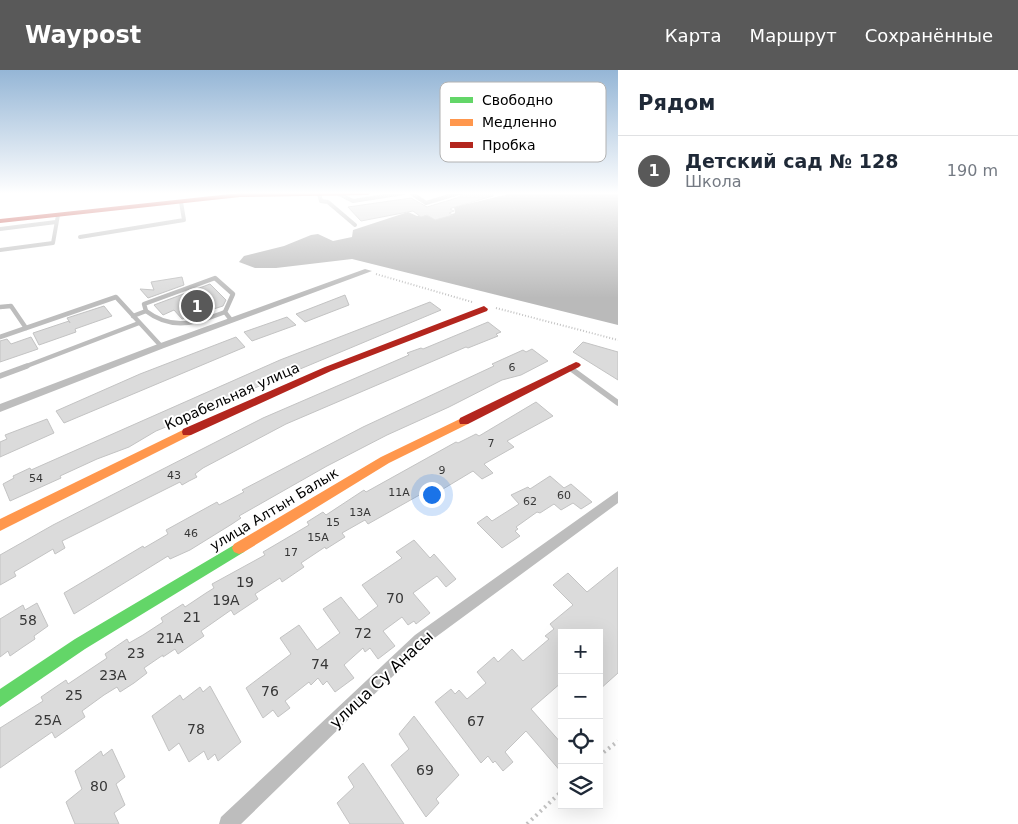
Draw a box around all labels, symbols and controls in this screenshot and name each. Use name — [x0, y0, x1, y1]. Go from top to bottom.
text: Waypost — [25, 21, 141, 49]
text: Карта — [665, 25, 722, 46]
text: Маршрут — [750, 25, 837, 46]
text: Сохранённые — [865, 25, 993, 46]
legend — [440, 82, 606, 162]
text: Рядом — [638, 91, 715, 115]
text: Свободно — [482, 92, 553, 108]
text: Медленно — [482, 114, 557, 130]
text: Пробка — [482, 137, 536, 153]
text: Детский сад № 128 — [685, 150, 898, 172]
text: 1 — [648, 161, 660, 180]
text: 190 m — [947, 161, 998, 180]
text: Школа — [685, 172, 742, 191]
pin: 1 — [181, 287, 213, 325]
street label: Корабельная улица — [162, 359, 302, 433]
house number: 6 — [509, 361, 516, 374]
house number: 7 — [488, 437, 495, 450]
street label: улица Алтын Балык — [207, 464, 341, 554]
house number: 9 — [439, 464, 446, 477]
house number: 43 — [167, 469, 181, 482]
house number: 54 — [29, 472, 43, 485]
your location — [419, 482, 445, 508]
house number: 11А — [388, 486, 410, 499]
house number: 60 — [557, 489, 571, 502]
house number: 62 — [523, 495, 537, 508]
house number: 13А — [349, 506, 371, 519]
house number: 15 — [326, 516, 340, 529]
house number: 46 — [184, 527, 198, 540]
house number: 15А — [307, 531, 329, 544]
house number: 17 — [284, 546, 298, 559]
house number: 19 — [236, 574, 254, 590]
house number: 70 — [386, 590, 404, 606]
house number: 19А — [212, 592, 240, 608]
house number: 21 — [183, 609, 201, 625]
house number: 58 — [19, 612, 37, 628]
house number: 72 — [354, 625, 372, 641]
street label: улица Су Анасы — [326, 627, 437, 732]
map controls — [558, 629, 603, 809]
button: + — [558, 629, 603, 674]
house number: 21А — [156, 630, 184, 646]
house number: 23 — [127, 645, 145, 661]
house number: 74 — [311, 656, 329, 672]
house number: 23А — [99, 667, 127, 683]
button: − — [558, 674, 603, 719]
house number: 76 — [261, 683, 279, 699]
house number: 25 — [65, 687, 83, 703]
house number: 25А — [34, 712, 62, 728]
house number: 67 — [467, 713, 485, 729]
button: locate — [558, 719, 603, 764]
house number: 78 — [187, 721, 205, 737]
house number: 69 — [416, 762, 434, 778]
button: layers — [558, 764, 603, 809]
house number: 80 — [90, 778, 108, 794]

